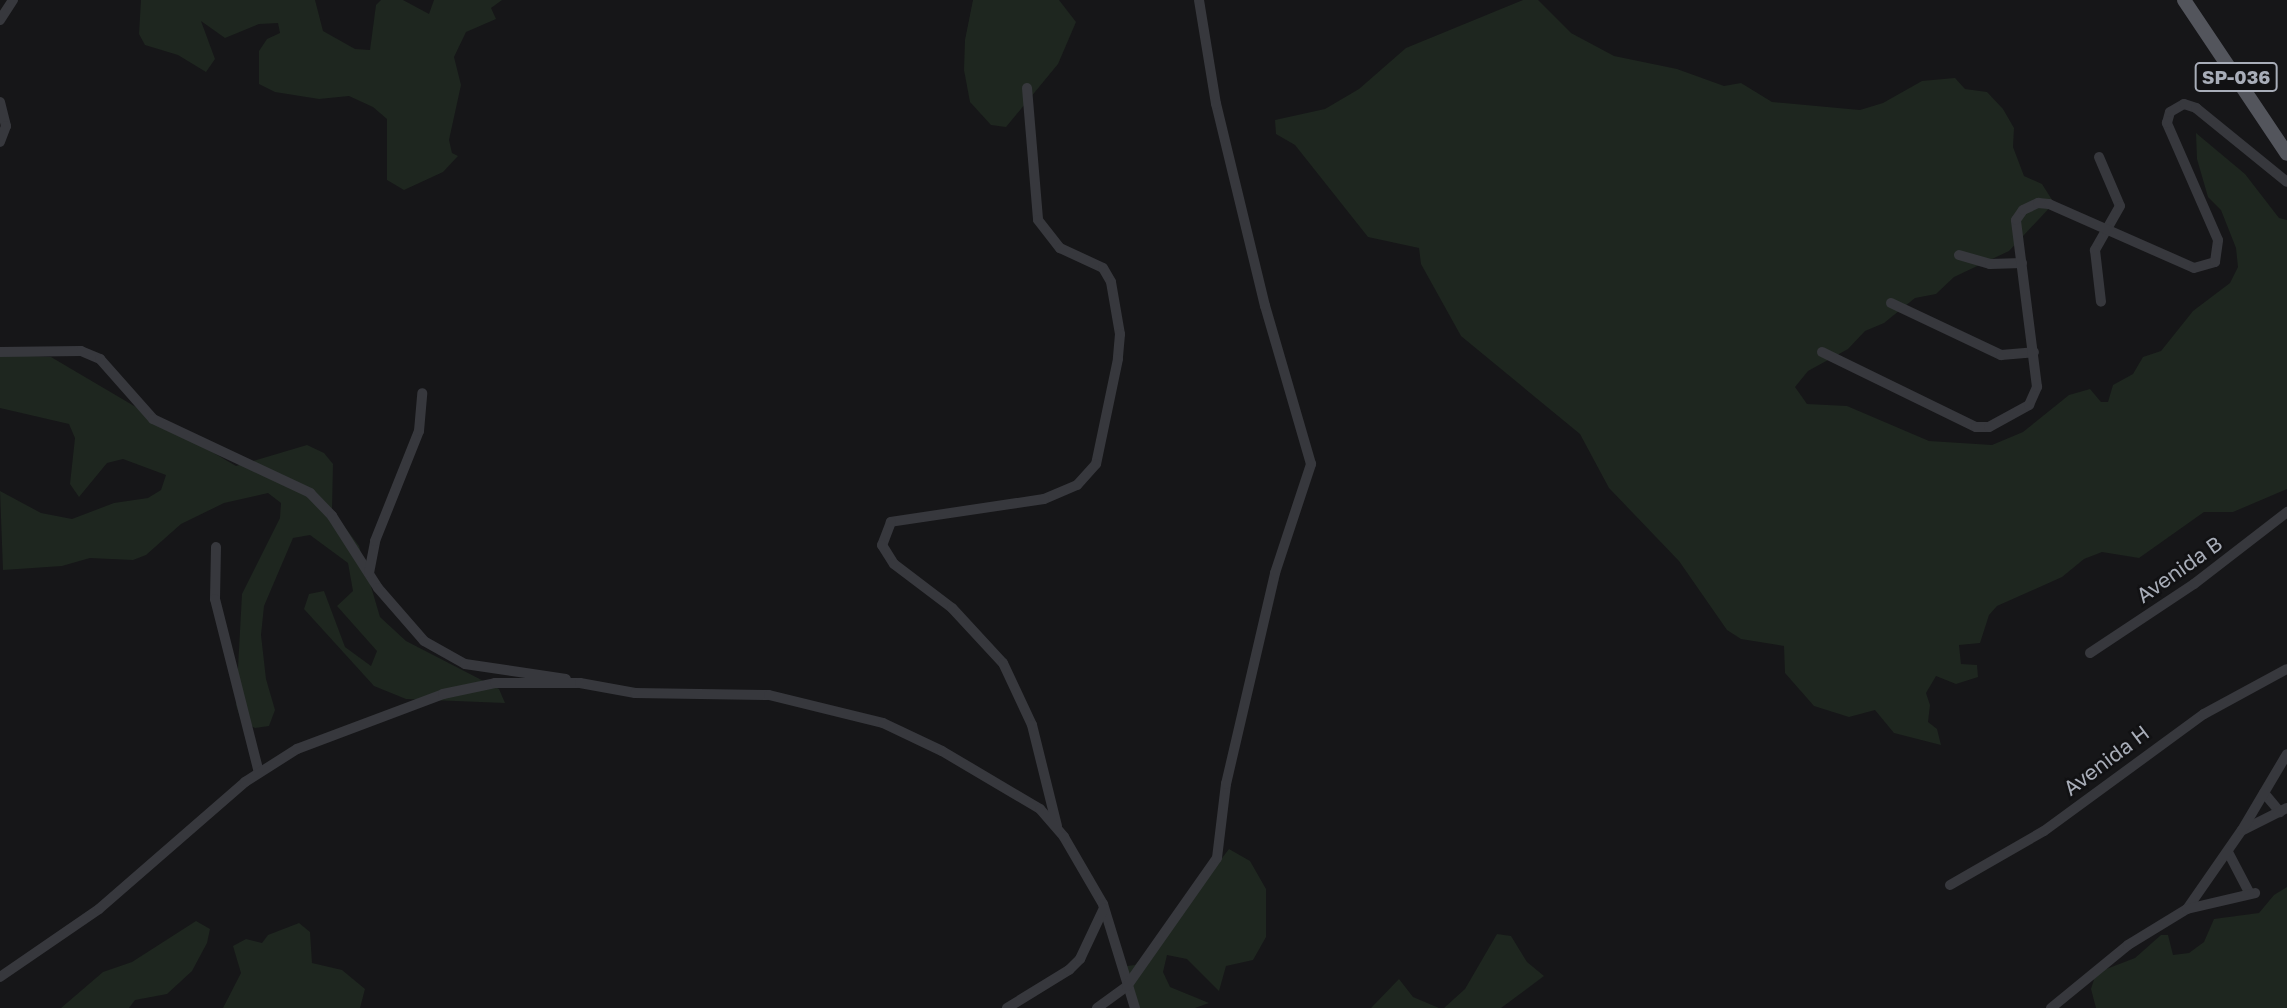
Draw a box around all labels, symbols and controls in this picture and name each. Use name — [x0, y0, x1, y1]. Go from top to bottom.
road number: SP-036 — [2194, 61, 2278, 92]
street label: Avenida B — [2131, 530, 2227, 608]
street label: Avenida H — [2058, 720, 2154, 800]

